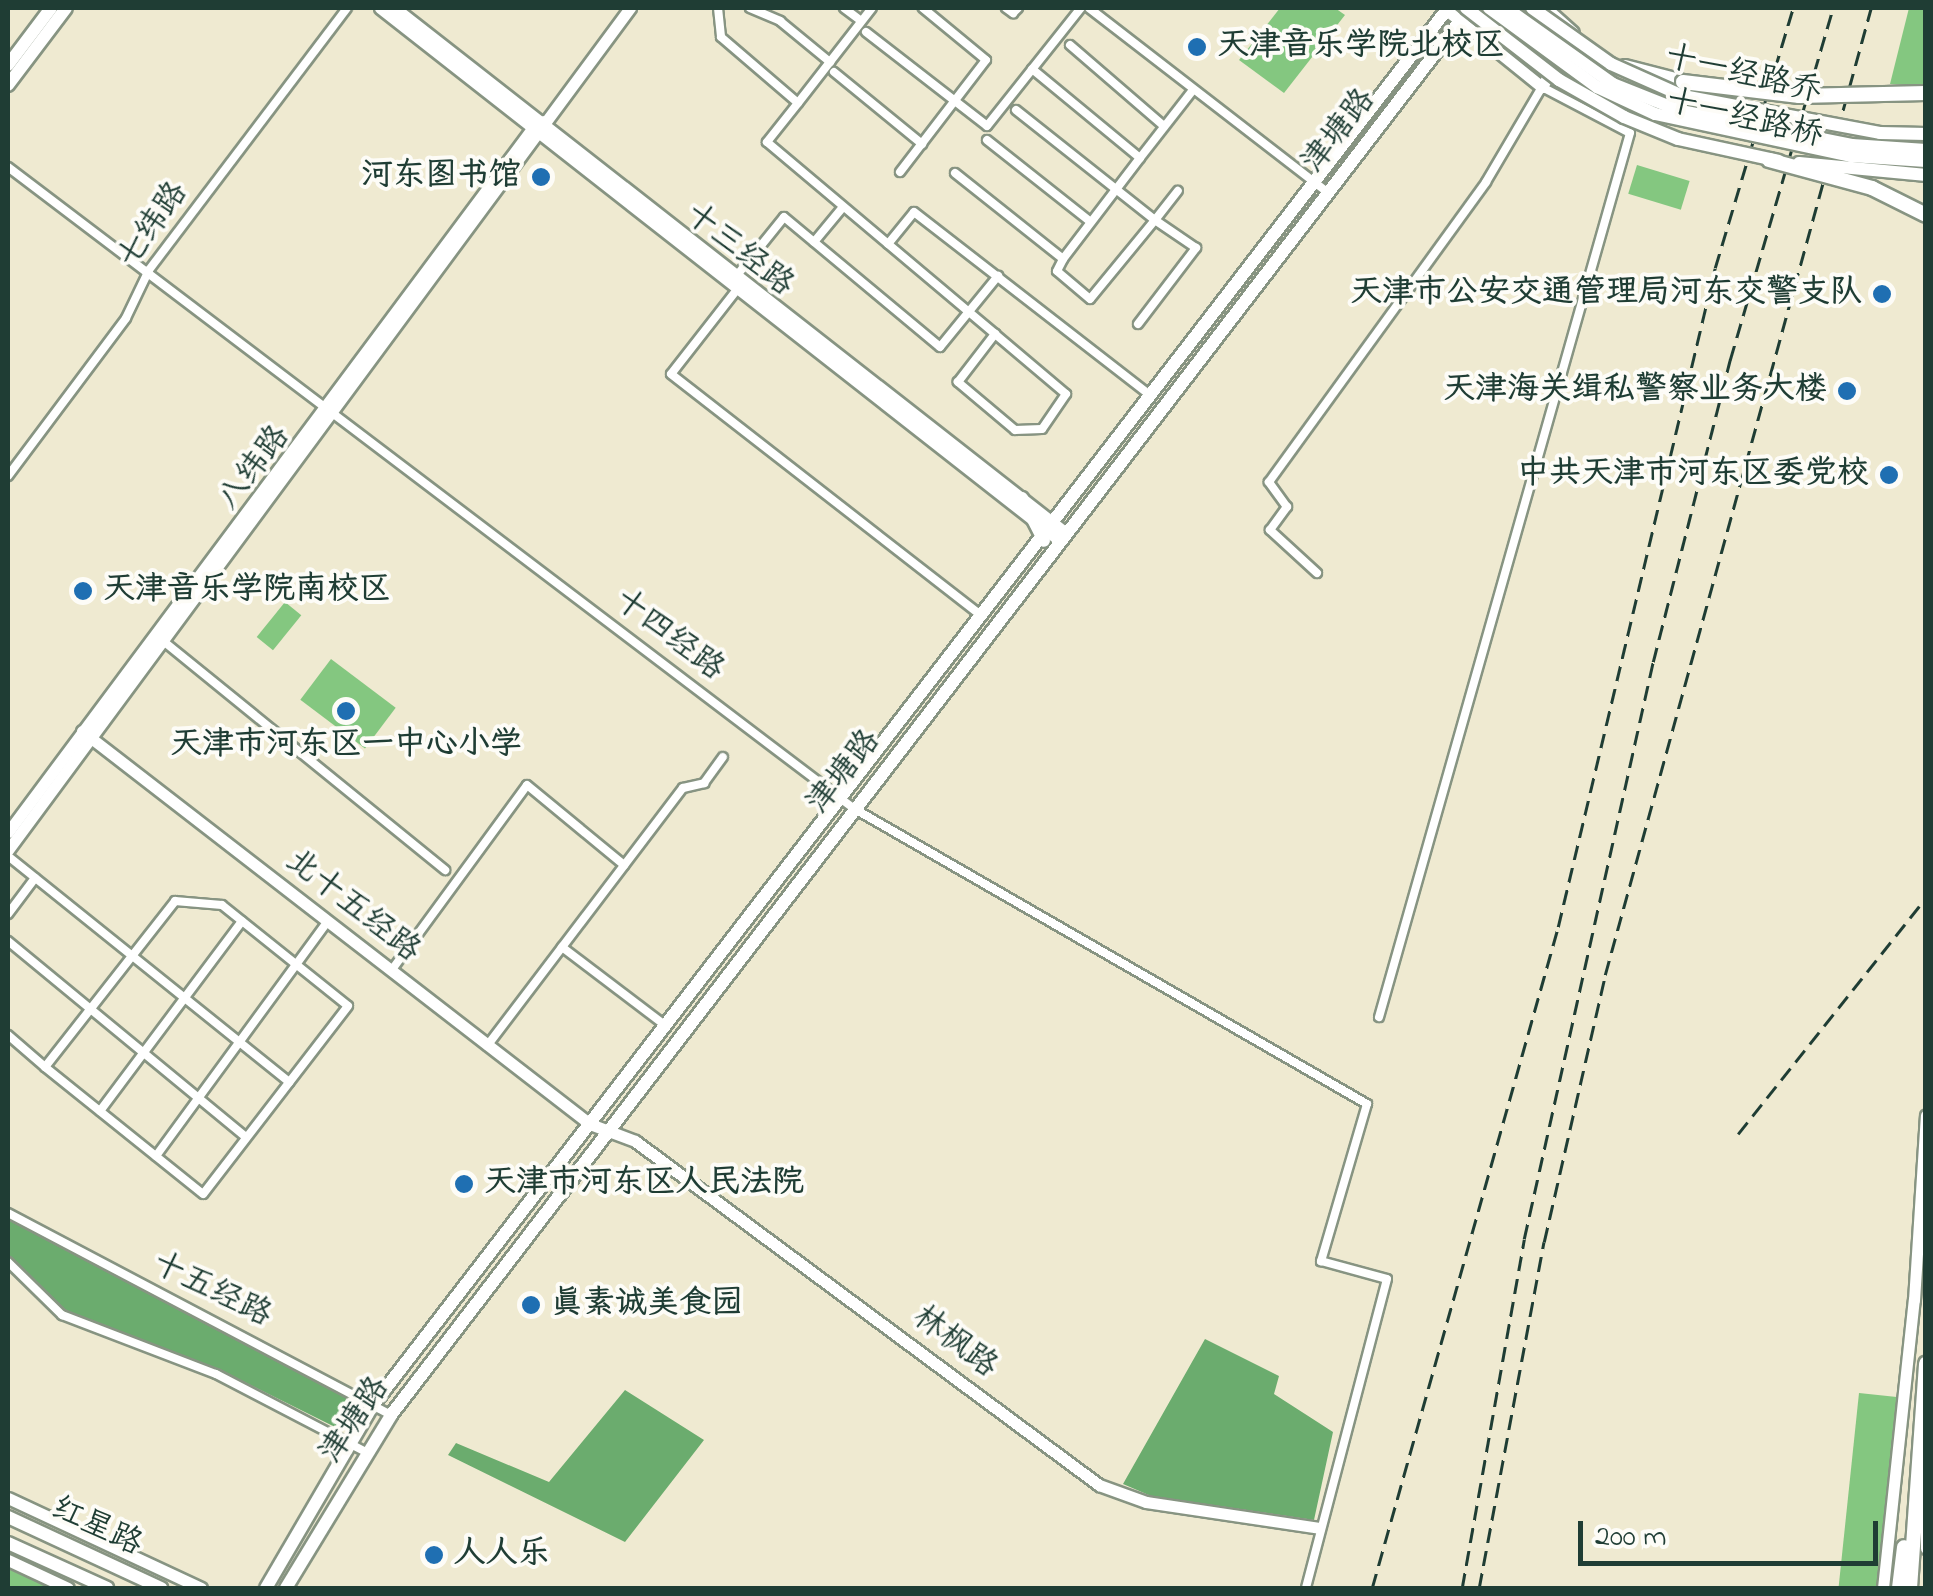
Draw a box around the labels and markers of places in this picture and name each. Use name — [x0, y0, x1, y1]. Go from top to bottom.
place label: 天津音乐学院北校区 — [1217, 28, 1505, 66]
marker: 天津音乐学院北校区 — [1186, 36, 1208, 58]
place label: 河东图书馆 — [361, 158, 521, 196]
marker: 河东图书馆 — [530, 166, 552, 188]
place label: 天津市公安交通管理局河东交警支队 — [1350, 275, 1862, 313]
marker: 天津市公安交通管理局河东交警支队 — [1871, 283, 1893, 305]
place label: 天津海关缉私警察业务大楼 — [1443, 372, 1827, 410]
marker: 天津海关缉私警察业务大楼 — [1836, 380, 1858, 402]
place label: 中共天津市河东区委党校 — [1517, 456, 1869, 494]
marker: 中共天津市河东区委党校 — [1878, 464, 1900, 486]
place label: 天津音乐学院南校区 — [103, 572, 391, 610]
marker: 天津音乐学院南校区 — [72, 580, 94, 602]
marker: 天津市河东区一中心小学 — [335, 700, 357, 722]
place label: 天津市河东区一中心小学 — [170, 727, 522, 765]
place label: 天津市河东区人民法院 — [484, 1165, 804, 1203]
marker: 天津市河东区人民法院 — [453, 1173, 475, 1195]
place label: 真素诚美食园 — [551, 1286, 743, 1324]
marker: 真素诚美食园 — [520, 1294, 542, 1316]
place label: 人人乐 — [454, 1536, 550, 1574]
marker: 人人乐 — [423, 1544, 445, 1566]

